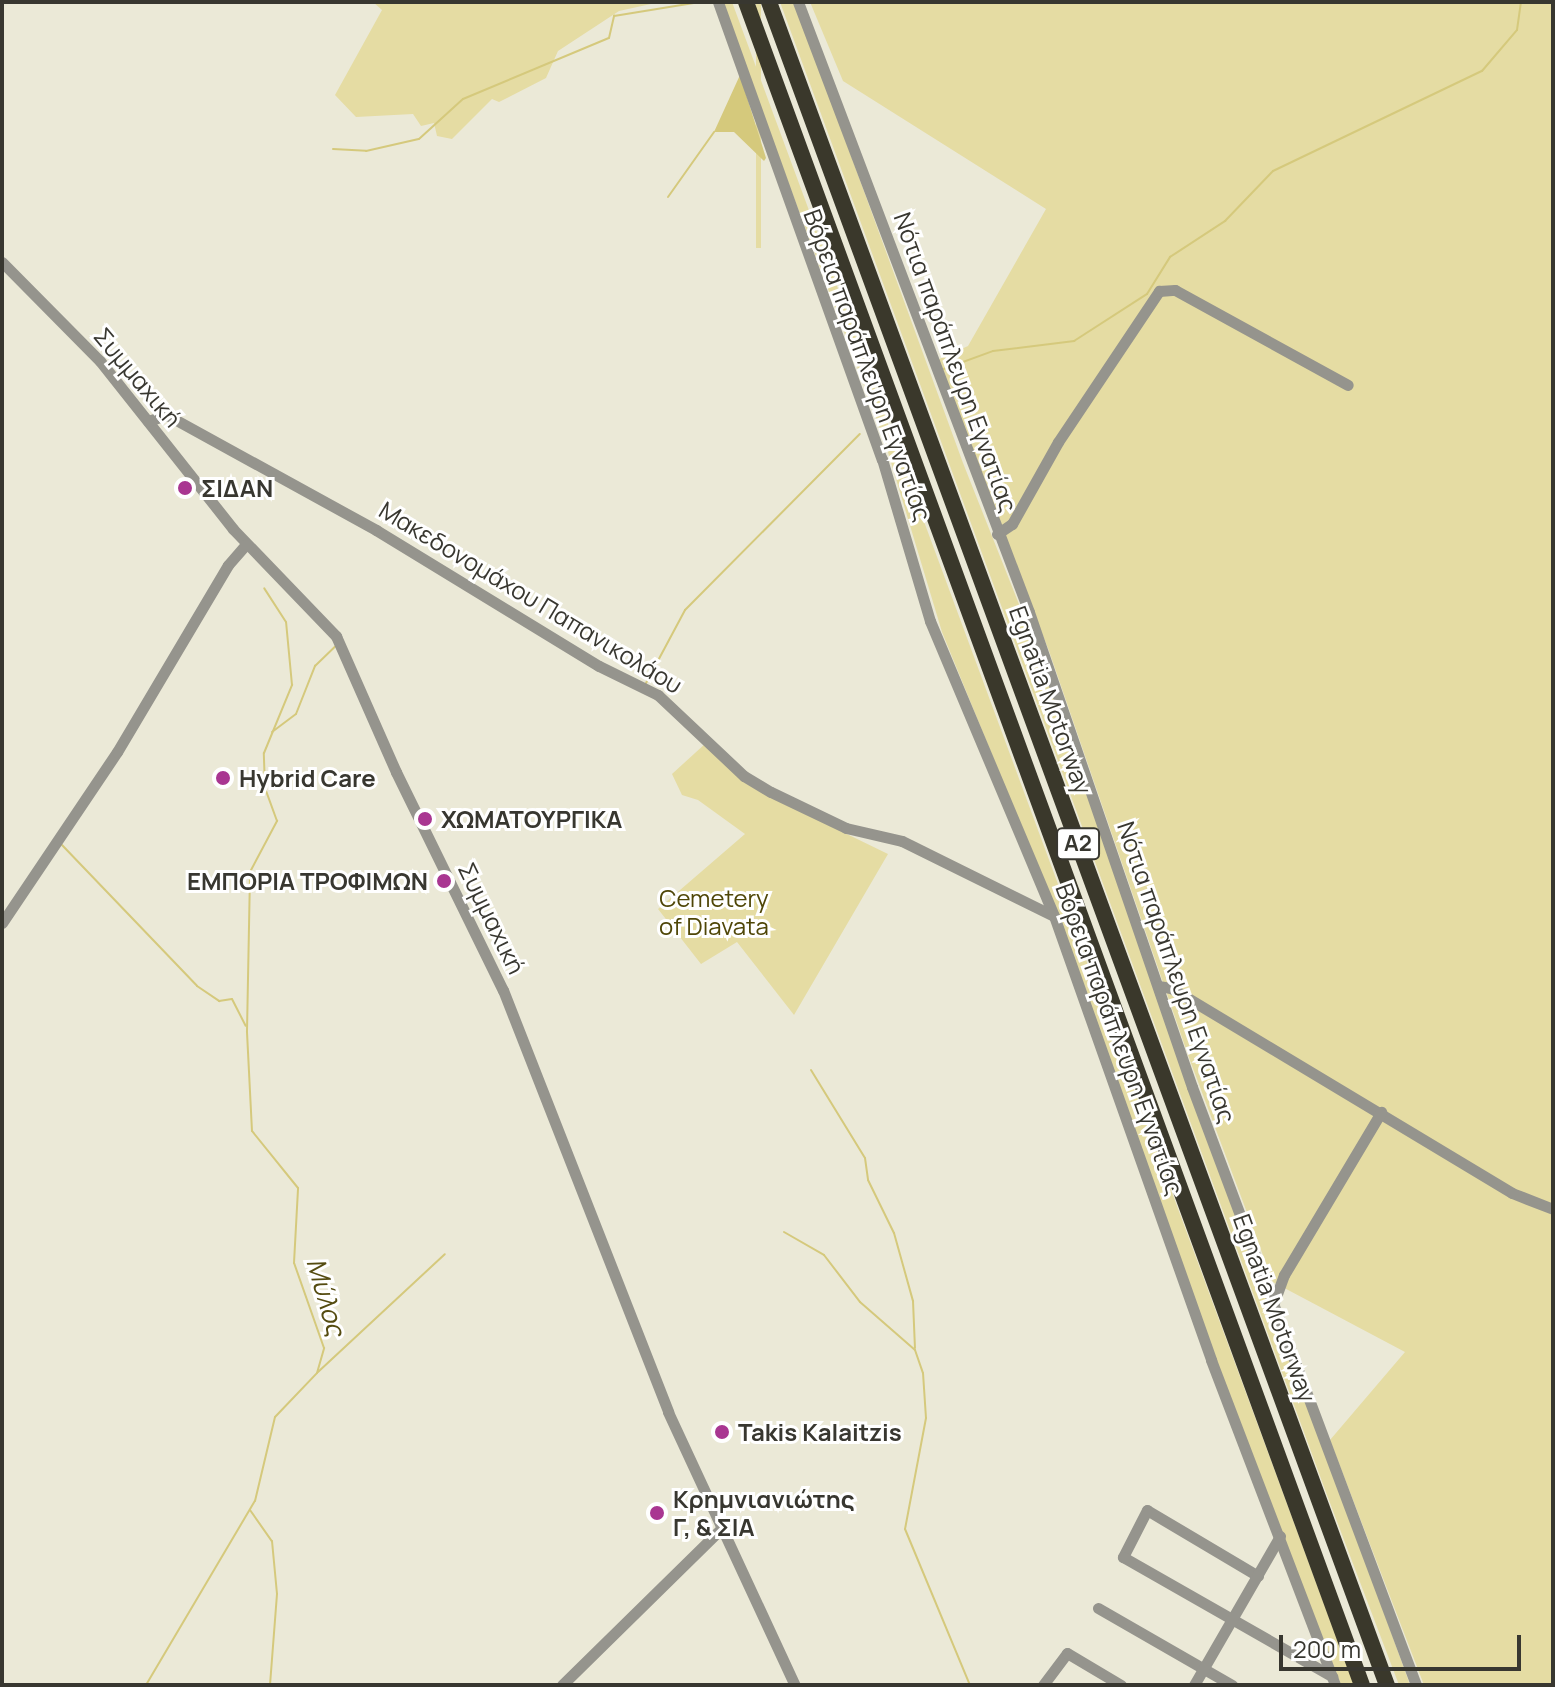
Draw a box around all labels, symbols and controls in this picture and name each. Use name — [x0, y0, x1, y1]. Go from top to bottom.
street label: Βόρεια παράπλευρη Εγνατίας — [798, 205, 938, 525]
street label: Νότια παράπλευρη Εγνατίας — [888, 208, 1024, 516]
street label: Συμμαχική — [88, 322, 188, 432]
place label: ΣΙΔΑΝ — [201, 474, 273, 502]
marker: ΣΙΔΑΝ — [176, 479, 194, 497]
street label: Μακεδονομάχου Παπανικολάου — [374, 495, 688, 699]
street label: Egnatia Motorway — [1004, 602, 1098, 798]
place label: Hybrid Care — [239, 764, 376, 792]
marker: Hybrid Care — [214, 769, 232, 787]
place label: ΧΩΜΑΤΟΥΡΓΙΚΑ — [441, 805, 622, 833]
marker: ΧΩΜΑΤΟΥΡΓΙΚΑ — [416, 810, 434, 828]
street label: Νότια παράπλευρη Εγνατίας — [1112, 817, 1242, 1127]
road number: Α2 — [1056, 826, 1100, 862]
street label: Συμμαχική — [453, 858, 531, 978]
place label: ΕΜΠΟΡΙΑ ΤΡΟΦΙΜΩΝ — [187, 867, 428, 895]
marker: ΕΜΠΟΡΙΑ ΤΡΟΦΙΜΩΝ — [435, 872, 453, 890]
street label: Βόρεια παράπλευρη Εγνατίας — [1050, 879, 1190, 1199]
park label: Cemetery of Diavata — [659, 884, 769, 940]
street label: Egnatia Motorway — [1228, 1210, 1322, 1406]
water label: Μύλος — [300, 1254, 352, 1340]
place label: Takis Kalaitzis — [738, 1418, 902, 1446]
marker: Takis Kalaitzis — [713, 1423, 731, 1441]
place label: Κρημνιανιώτης Γ, & ΣΙΑ — [673, 1485, 854, 1541]
marker: Κρημνιανιώτης Γ, & ΣΙΑ — [648, 1504, 666, 1522]
scale bar — [1283, 1619, 1525, 1669]
text: 200 m — [1293, 1632, 1361, 1665]

